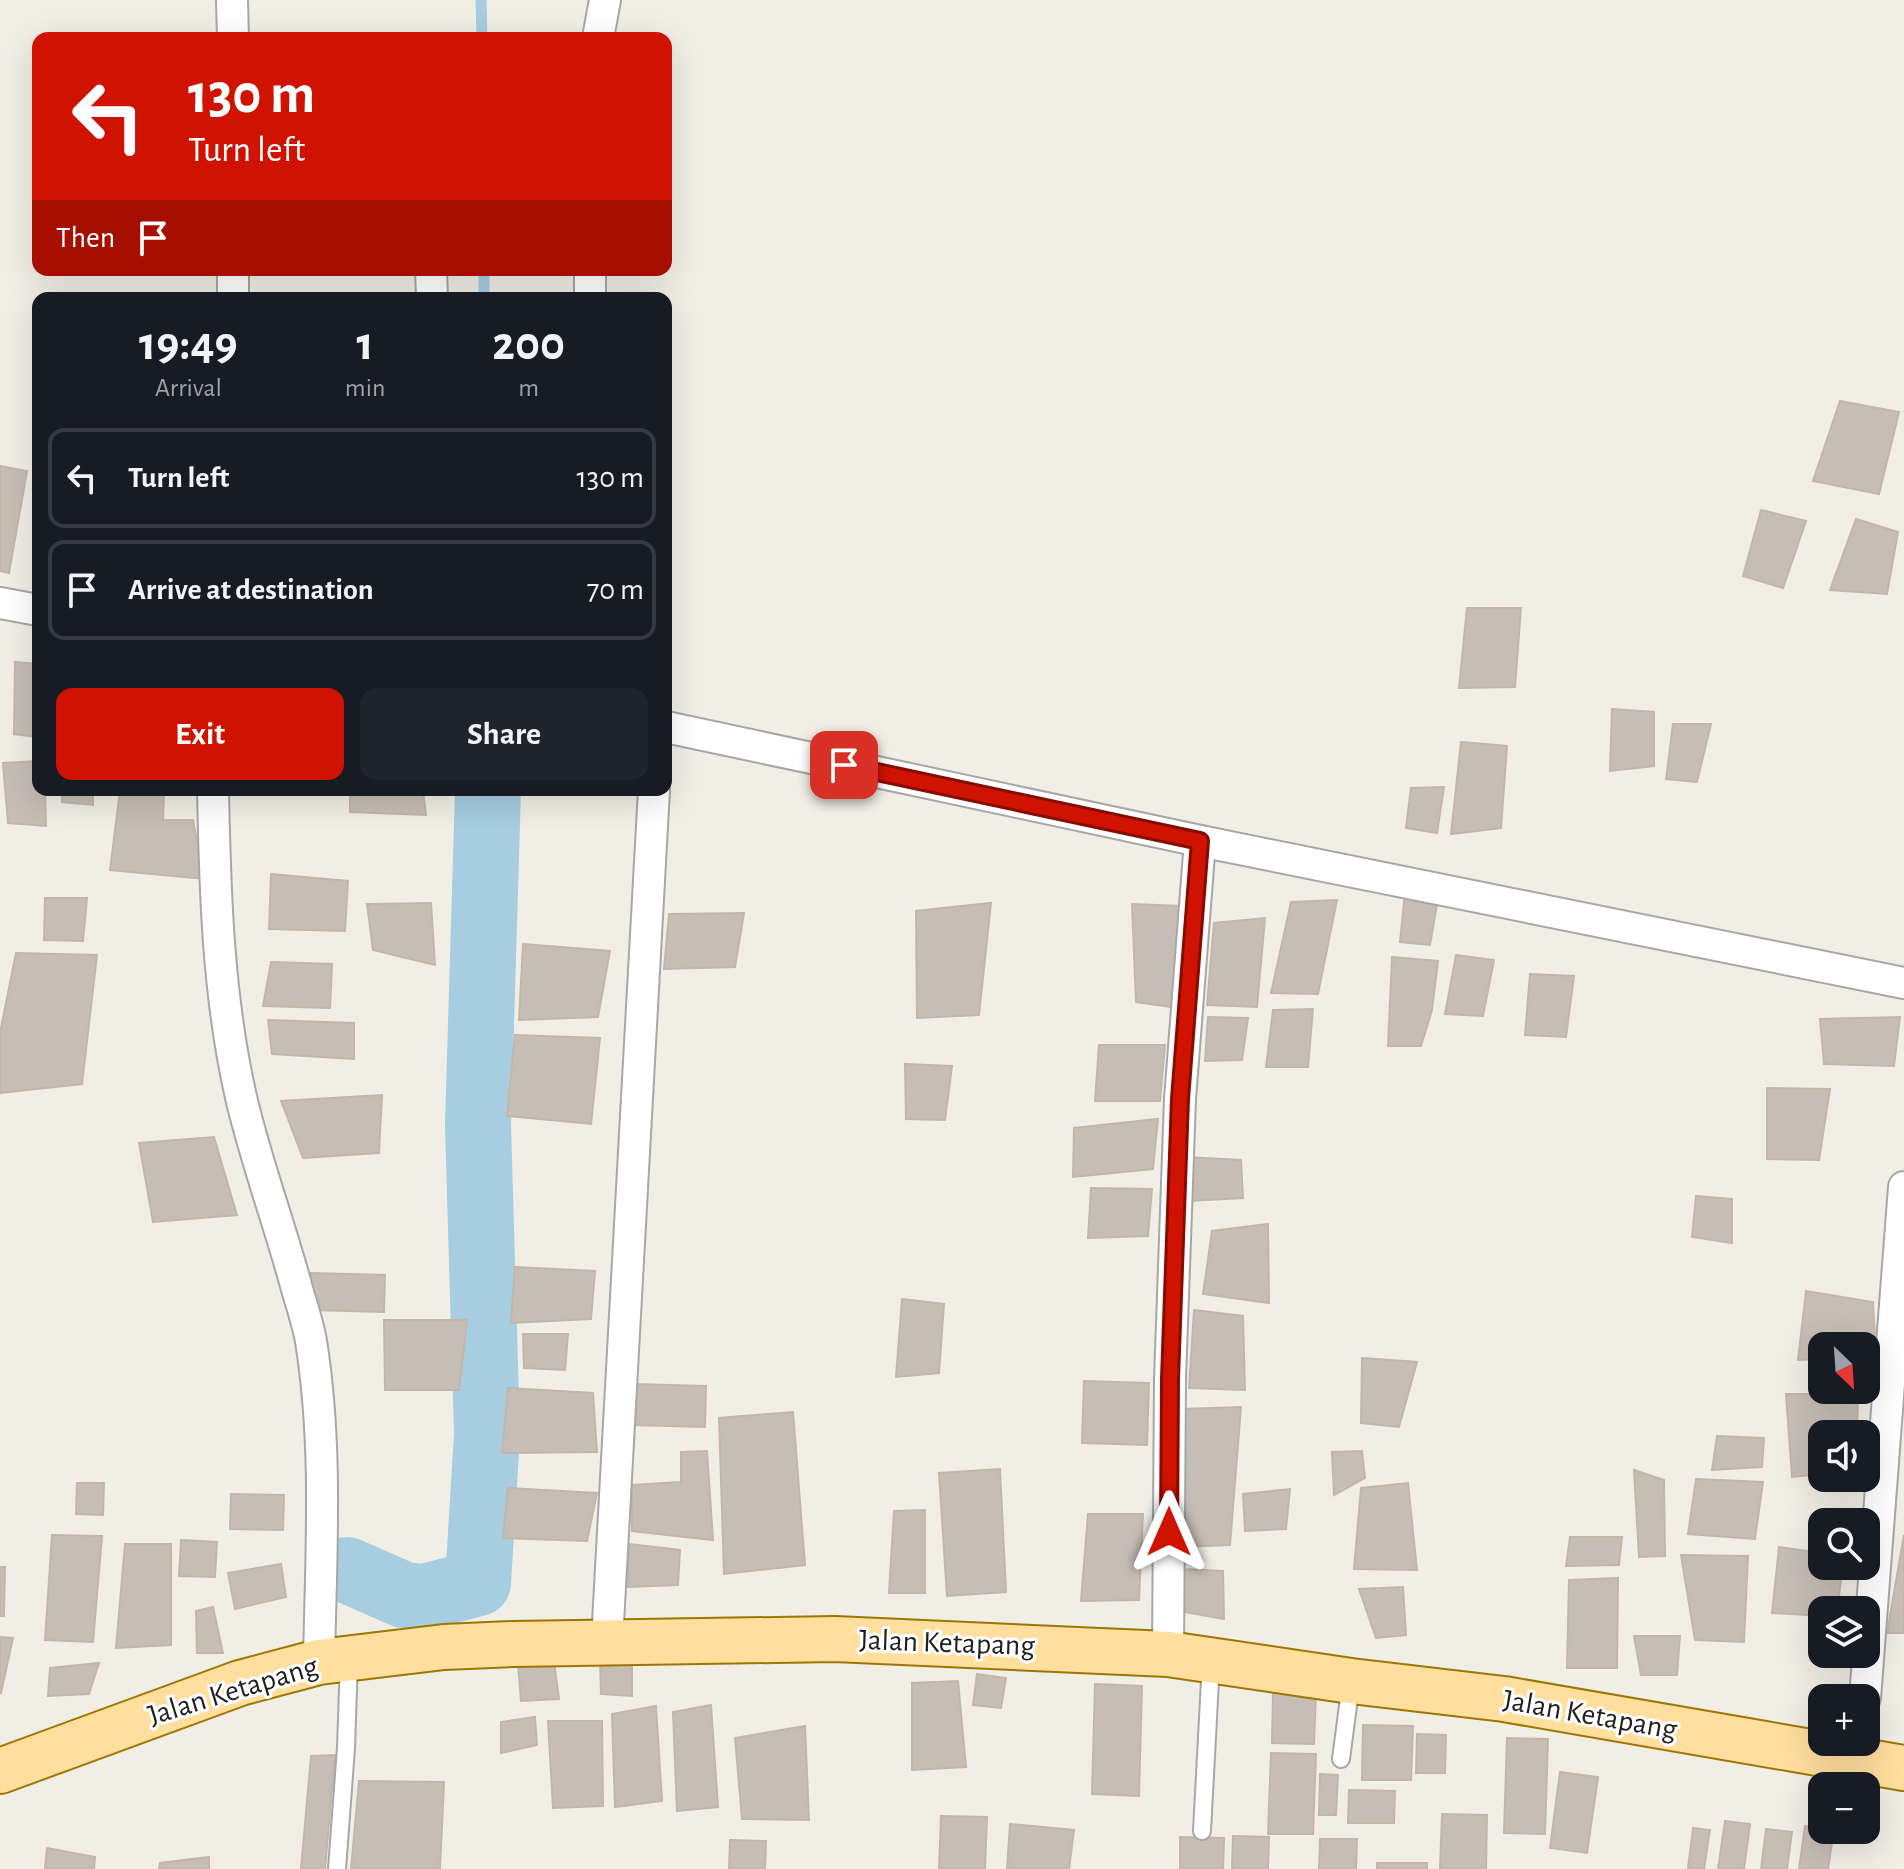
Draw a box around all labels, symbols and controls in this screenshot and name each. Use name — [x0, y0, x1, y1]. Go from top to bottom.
icon: left — [56, 64, 160, 168]
text: 130 m — [188, 67, 315, 123]
text: Turn left — [188, 132, 305, 168]
icon: arrive — [131, 216, 175, 260]
text: Then — [56, 223, 115, 253]
text: 19:49 — [139, 321, 238, 369]
text: 1 — [356, 321, 374, 369]
text: 200 — [492, 321, 565, 369]
text: Arrival — [155, 375, 222, 401]
text: min — [345, 375, 385, 401]
text: m — [518, 375, 539, 401]
icon: left — [60, 456, 104, 500]
text: Turn left — [128, 463, 229, 493]
text: 130 m — [577, 463, 644, 493]
icon: arrive — [60, 568, 104, 612]
text: Arrive at destination — [128, 575, 374, 605]
text: 70 m — [587, 575, 644, 605]
button: Exit — [56, 688, 344, 780]
button: Share — [360, 688, 648, 780]
pin — [810, 731, 878, 799]
icon: arrive — [822, 743, 866, 787]
north arrow — [1808, 1332, 1880, 1404]
map controls — [1808, 1332, 1880, 1844]
button: sound — [1808, 1420, 1880, 1492]
position arrow — [1127, 1490, 1211, 1574]
button: search — [1808, 1508, 1880, 1580]
button: layers — [1808, 1596, 1880, 1668]
street label: Jalan Ketapang — [859, 1625, 1036, 1661]
street label: Jalan Ketapang — [145, 1651, 322, 1731]
button: + — [1808, 1684, 1880, 1756]
street label: Jalan Ketapang — [1501, 1685, 1680, 1745]
button: − — [1808, 1772, 1880, 1844]

